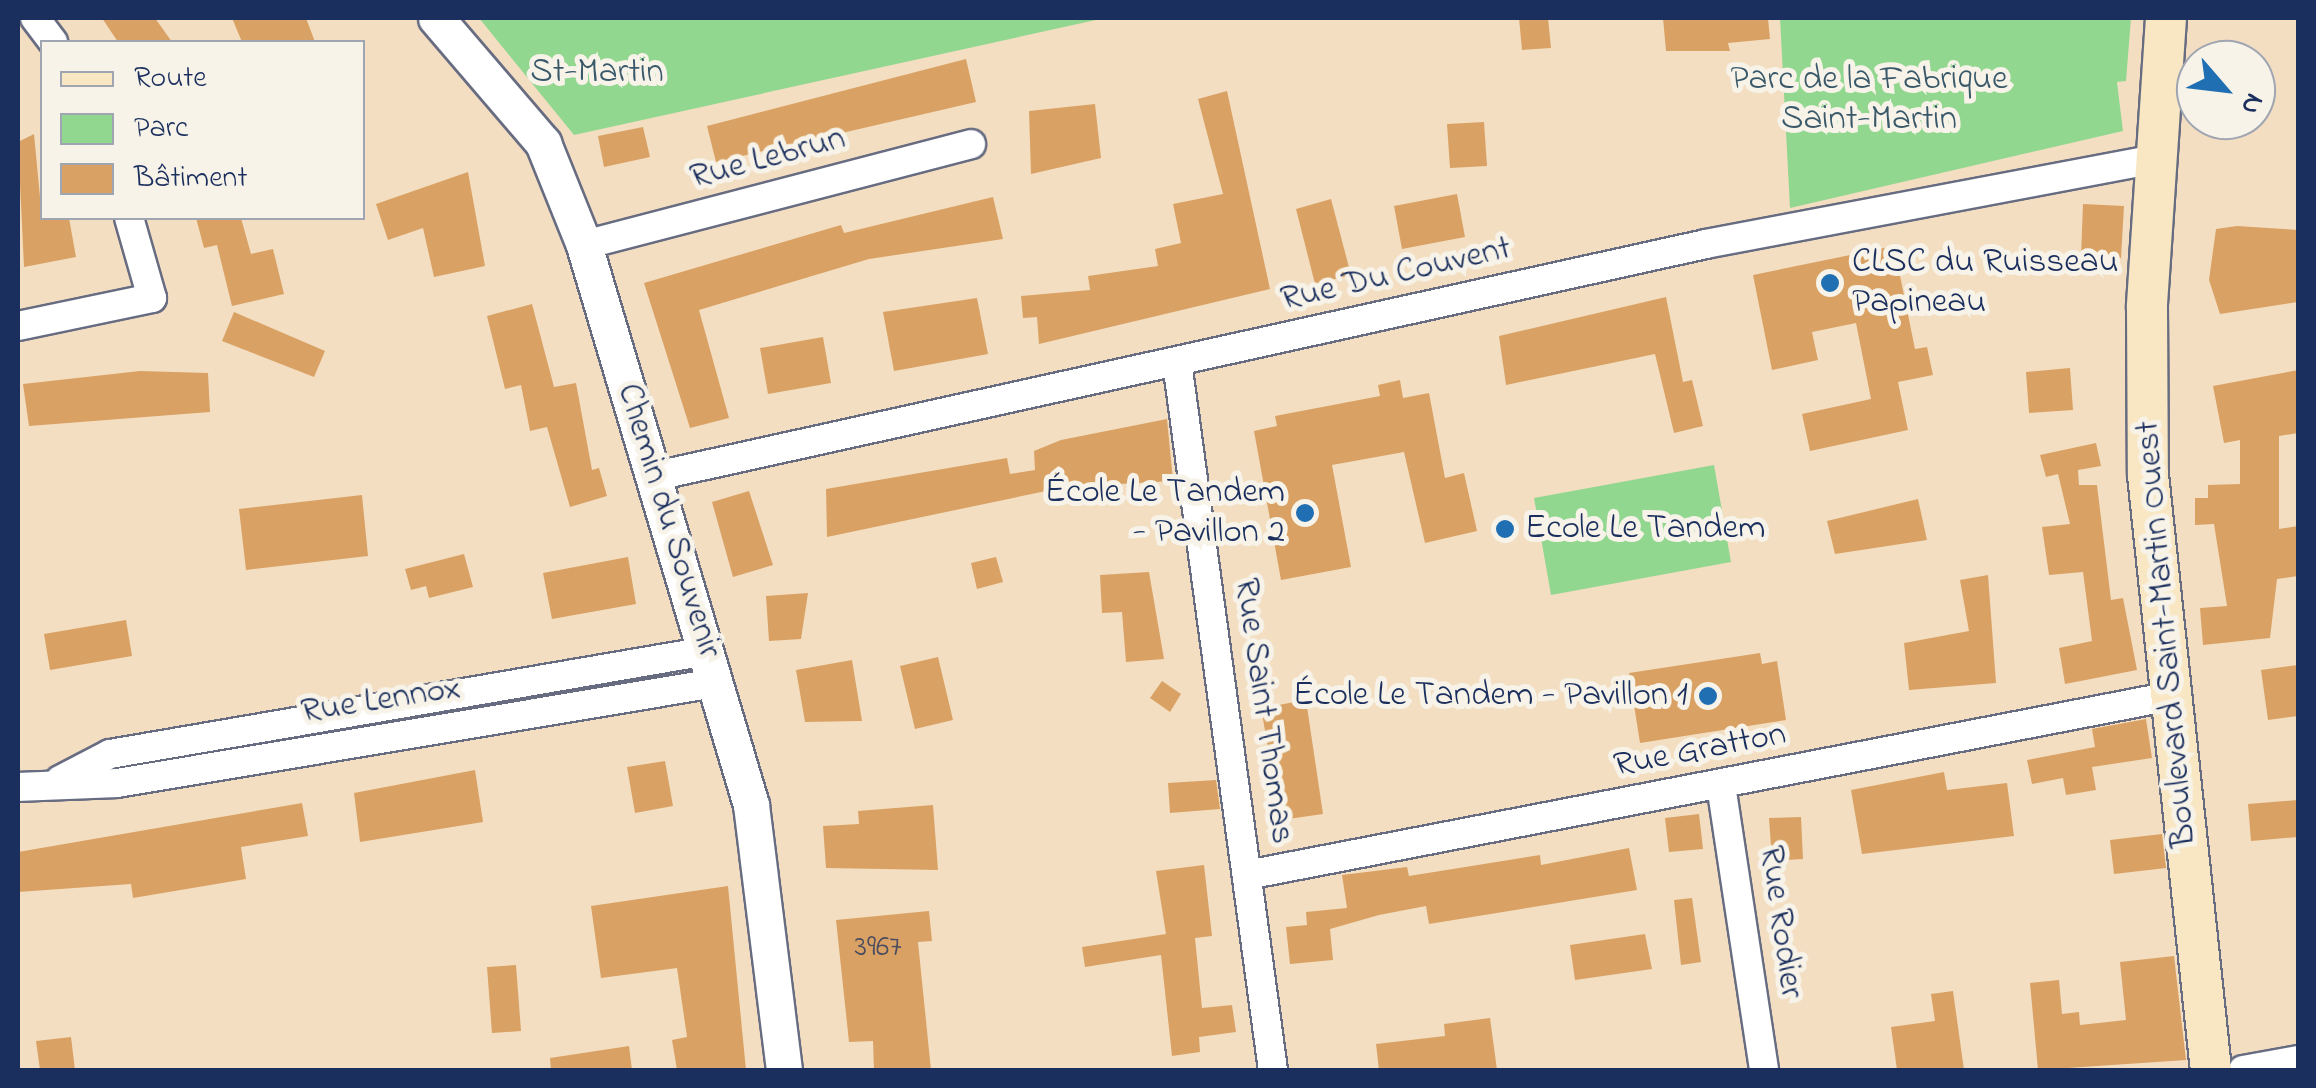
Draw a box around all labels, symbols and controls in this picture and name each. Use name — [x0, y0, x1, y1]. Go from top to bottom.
legend — [40, 40, 365, 220]
north arrow — [2176, 40, 2276, 140]
park label: St-Martin — [530, 52, 664, 94]
text: Route — [134, 57, 207, 101]
park label: Parc de la Fabrique Saint-Martin — [1730, 59, 2008, 141]
text: N — [2229, 85, 2274, 121]
text: Parc — [134, 107, 188, 151]
street label: Rue Lebrun — [686, 118, 850, 200]
text: Bâtiment — [134, 157, 247, 201]
street label: Rue Du Couvent — [1277, 228, 1515, 322]
place label: CLSC du Ruisseau Papineau — [1852, 242, 2119, 324]
marker: CLSC du Ruisseau Papineau — [1817, 270, 1843, 296]
street label: Chemin du Souvenir — [606, 379, 730, 663]
street label: Boulevard Saint-Martin Ouest — [2127, 419, 2207, 849]
place label: École Le Tandem - Pavillon 2 — [1045, 472, 1285, 554]
marker: École Le Tandem - Pavillon 2 — [1294, 502, 1316, 524]
place label: Ecole Le Tandem — [1525, 508, 1765, 550]
marker: Ecole Le Tandem — [1494, 518, 1516, 540]
street label: Rue Saint Thomas — [1224, 575, 1302, 847]
street label: Rue Lennox — [298, 668, 464, 734]
place label: École Le Tandem - Pavillon 1 — [1293, 675, 1688, 717]
marker: École Le Tandem - Pavillon 1 — [1697, 685, 1719, 707]
street label: Rue Gratton — [1610, 714, 1790, 788]
street label: Rue Rodier — [1749, 843, 1811, 1001]
house number: 3967 — [855, 930, 901, 966]

